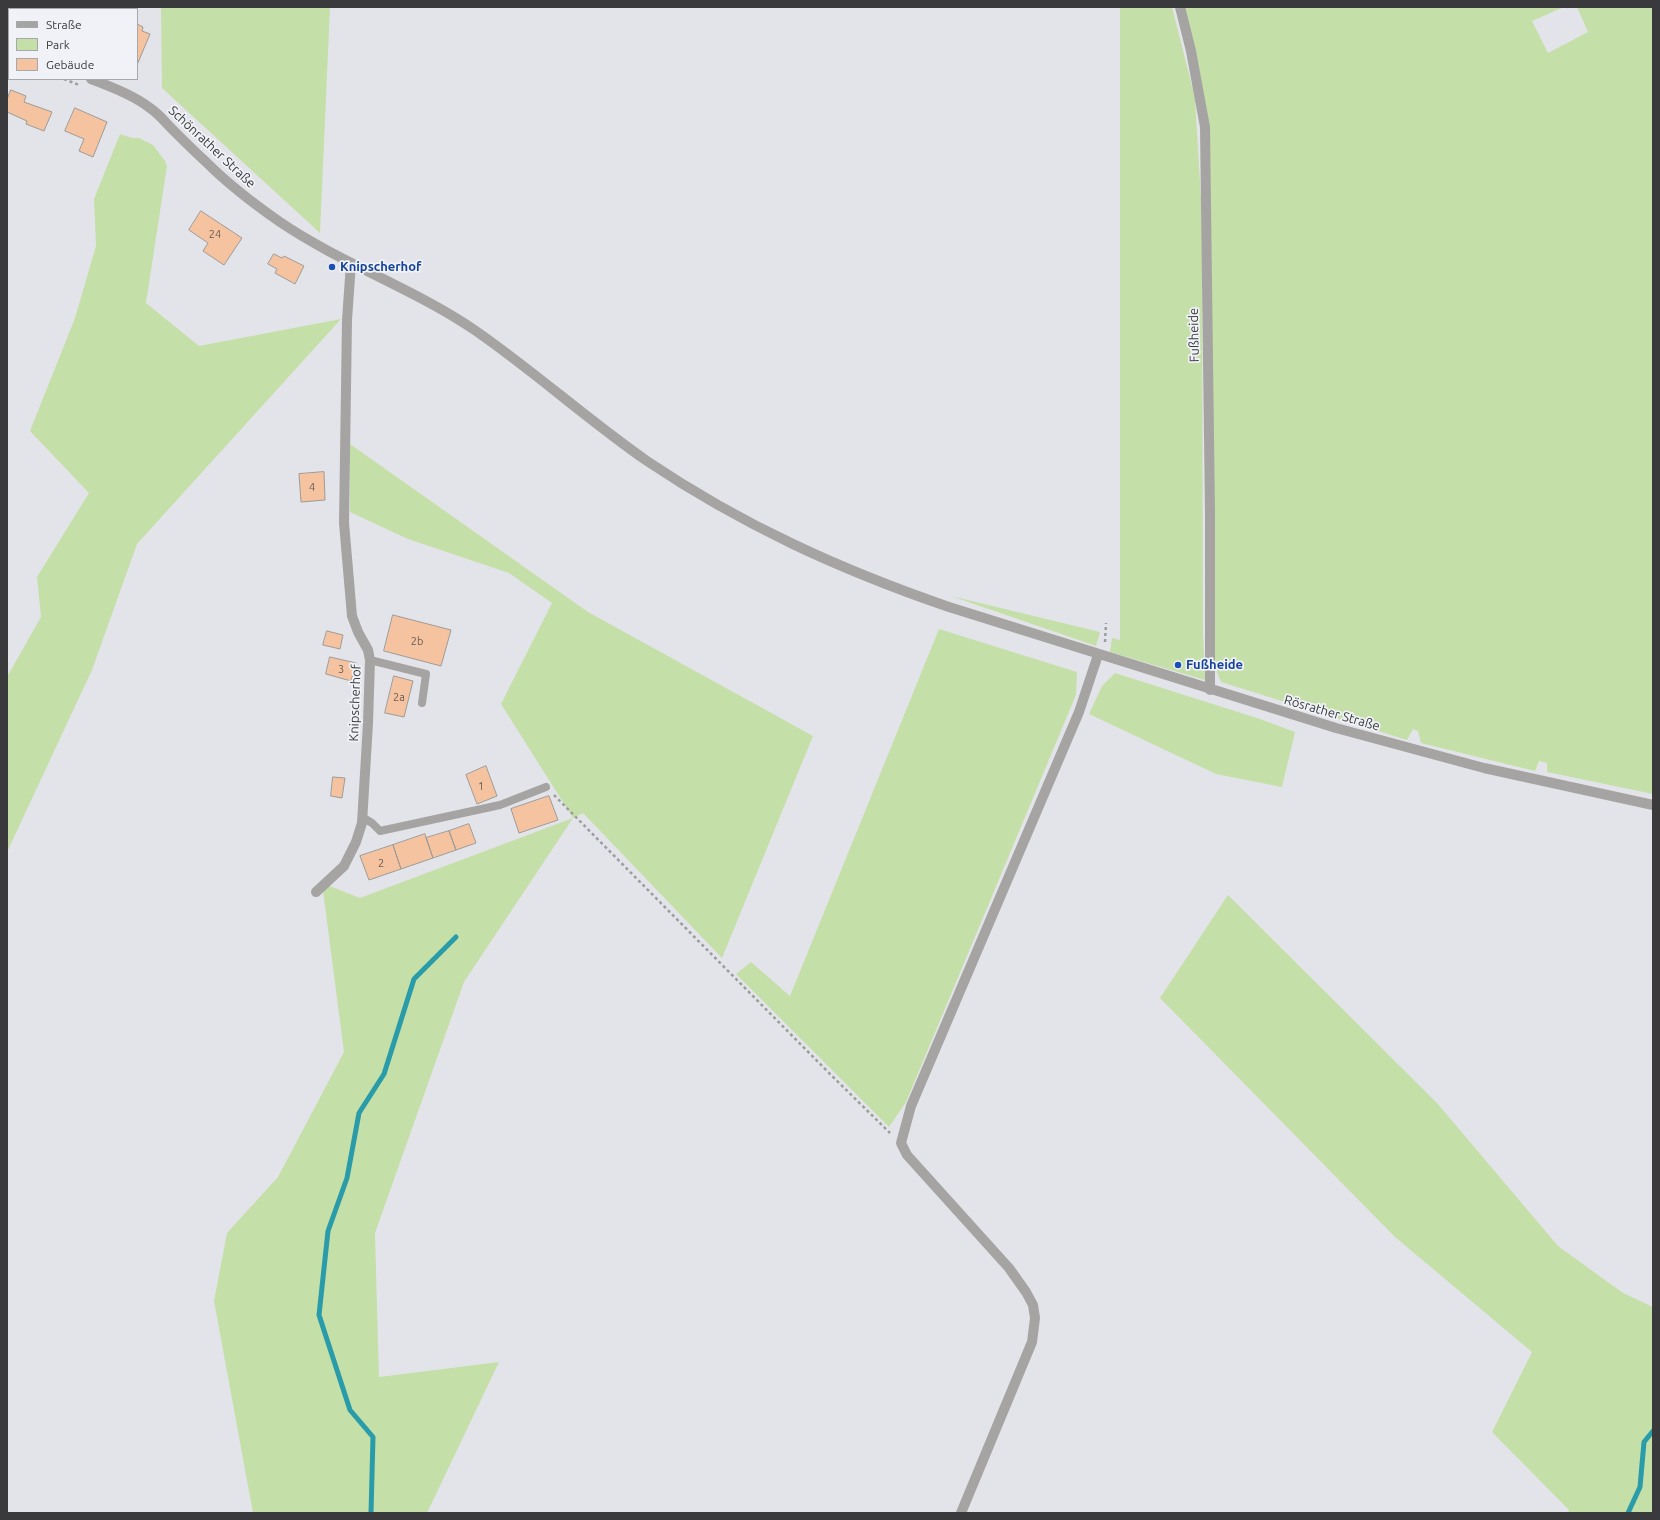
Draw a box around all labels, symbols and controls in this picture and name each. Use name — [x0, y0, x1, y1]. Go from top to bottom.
legend — [8, 8, 138, 80]
text: Straße — [46, 18, 82, 31]
text: Park — [46, 38, 70, 51]
text: Gebäude — [46, 58, 94, 71]
street label: Schönrather Straße — [165, 103, 259, 191]
house number: 24 — [209, 227, 221, 241]
place label: Knipscherhof — [340, 259, 421, 275]
marker: Knipscherhof — [327, 262, 337, 272]
street label: Fußheide — [1186, 308, 1202, 362]
house number: 4 — [309, 480, 315, 494]
house number: 2b — [411, 634, 423, 648]
place label: Fußheide — [1186, 657, 1243, 673]
marker: Fußheide — [1173, 660, 1183, 670]
house number: 3 — [338, 662, 344, 676]
street label: Knipscherhof — [346, 664, 364, 742]
house number: 2a — [393, 690, 405, 704]
street label: Rösrather Straße — [1282, 692, 1382, 734]
house number: 1 — [478, 779, 484, 793]
house number: 2 — [378, 856, 384, 870]

